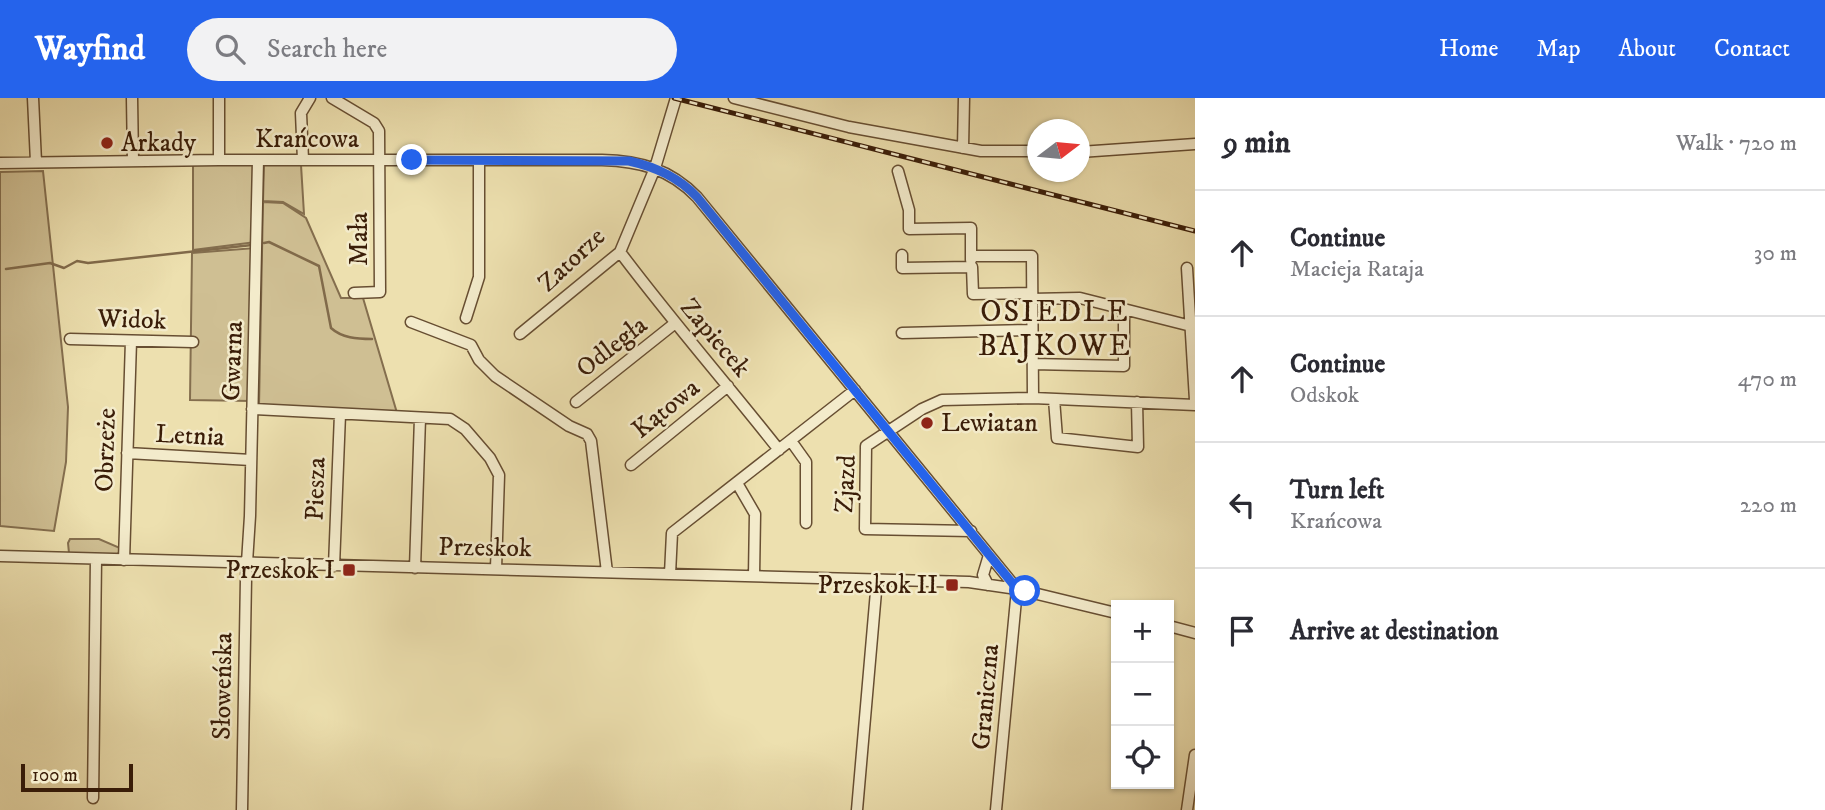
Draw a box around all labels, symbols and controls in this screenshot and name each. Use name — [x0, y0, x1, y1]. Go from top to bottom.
search box — [187, 18, 677, 81]
text: Wayfind — [35, 29, 145, 70]
icon: search — [211, 30, 249, 68]
text: Search here — [267, 33, 387, 66]
text: Home — [1439, 34, 1498, 64]
text: Map — [1536, 34, 1581, 64]
text: About — [1619, 34, 1676, 64]
text: Contact — [1714, 34, 1790, 64]
north arrow — [1027, 119, 1090, 182]
street label: Krańcowa — [255, 123, 359, 156]
text: 9 min — [1223, 125, 1290, 162]
place label: Arkady — [121, 127, 197, 160]
text: Walk · 720 m — [1676, 129, 1797, 158]
marker: Arkady — [99, 135, 115, 151]
route end — [396, 144, 427, 175]
street label: Mała — [343, 212, 376, 266]
street label: Zatorze — [531, 221, 613, 299]
text: Continue — [1290, 222, 1385, 255]
icon: ahead — [1223, 234, 1261, 272]
text: 30 m — [1754, 239, 1797, 268]
text: Macieja Rataja — [1290, 255, 1424, 284]
street label: Zapiecek — [672, 292, 758, 384]
district label: OSIEDLE BAJKOWE — [978, 294, 1132, 365]
street label: Widok — [96, 302, 167, 338]
street label: Odległa — [570, 309, 654, 385]
street label: Gwarna — [215, 320, 251, 402]
text: Continue — [1290, 348, 1385, 381]
icon: ahead — [1223, 360, 1261, 398]
text: 470 m — [1738, 365, 1797, 394]
street label: Kątowa — [625, 372, 707, 446]
text: Odskok — [1290, 381, 1359, 410]
street label: Obrzeże — [88, 407, 124, 493]
place label: Lewiatan — [941, 407, 1038, 440]
marker: Lewiatan — [919, 415, 935, 431]
street label: Letnia — [155, 418, 225, 454]
street label: Zjazd — [828, 454, 864, 514]
street label: Piesza — [298, 457, 334, 521]
text: Turn left — [1290, 474, 1384, 507]
icon: left — [1223, 486, 1261, 524]
text: 220 m — [1740, 491, 1797, 520]
text: Krańcowa — [1290, 507, 1382, 536]
street label: Przeskok — [438, 531, 532, 565]
place label: Przeskok I — [225, 554, 335, 587]
marker: Przeskok I — [341, 562, 357, 578]
place label: Przeskok II — [817, 569, 938, 602]
route start — [1009, 575, 1040, 606]
marker: Przeskok II — [944, 577, 960, 593]
map controls — [1111, 600, 1174, 789]
button: + — [1111, 600, 1174, 663]
icon: arrive — [1223, 612, 1261, 650]
text: Arrive at destination — [1290, 615, 1499, 648]
street label: Słoweńska — [206, 632, 240, 740]
street label: Graniczna — [965, 643, 1007, 751]
button: − — [1111, 663, 1174, 726]
button: locate — [1111, 726, 1174, 789]
scale bar — [21, 761, 133, 793]
text: 100 m — [32, 764, 78, 787]

